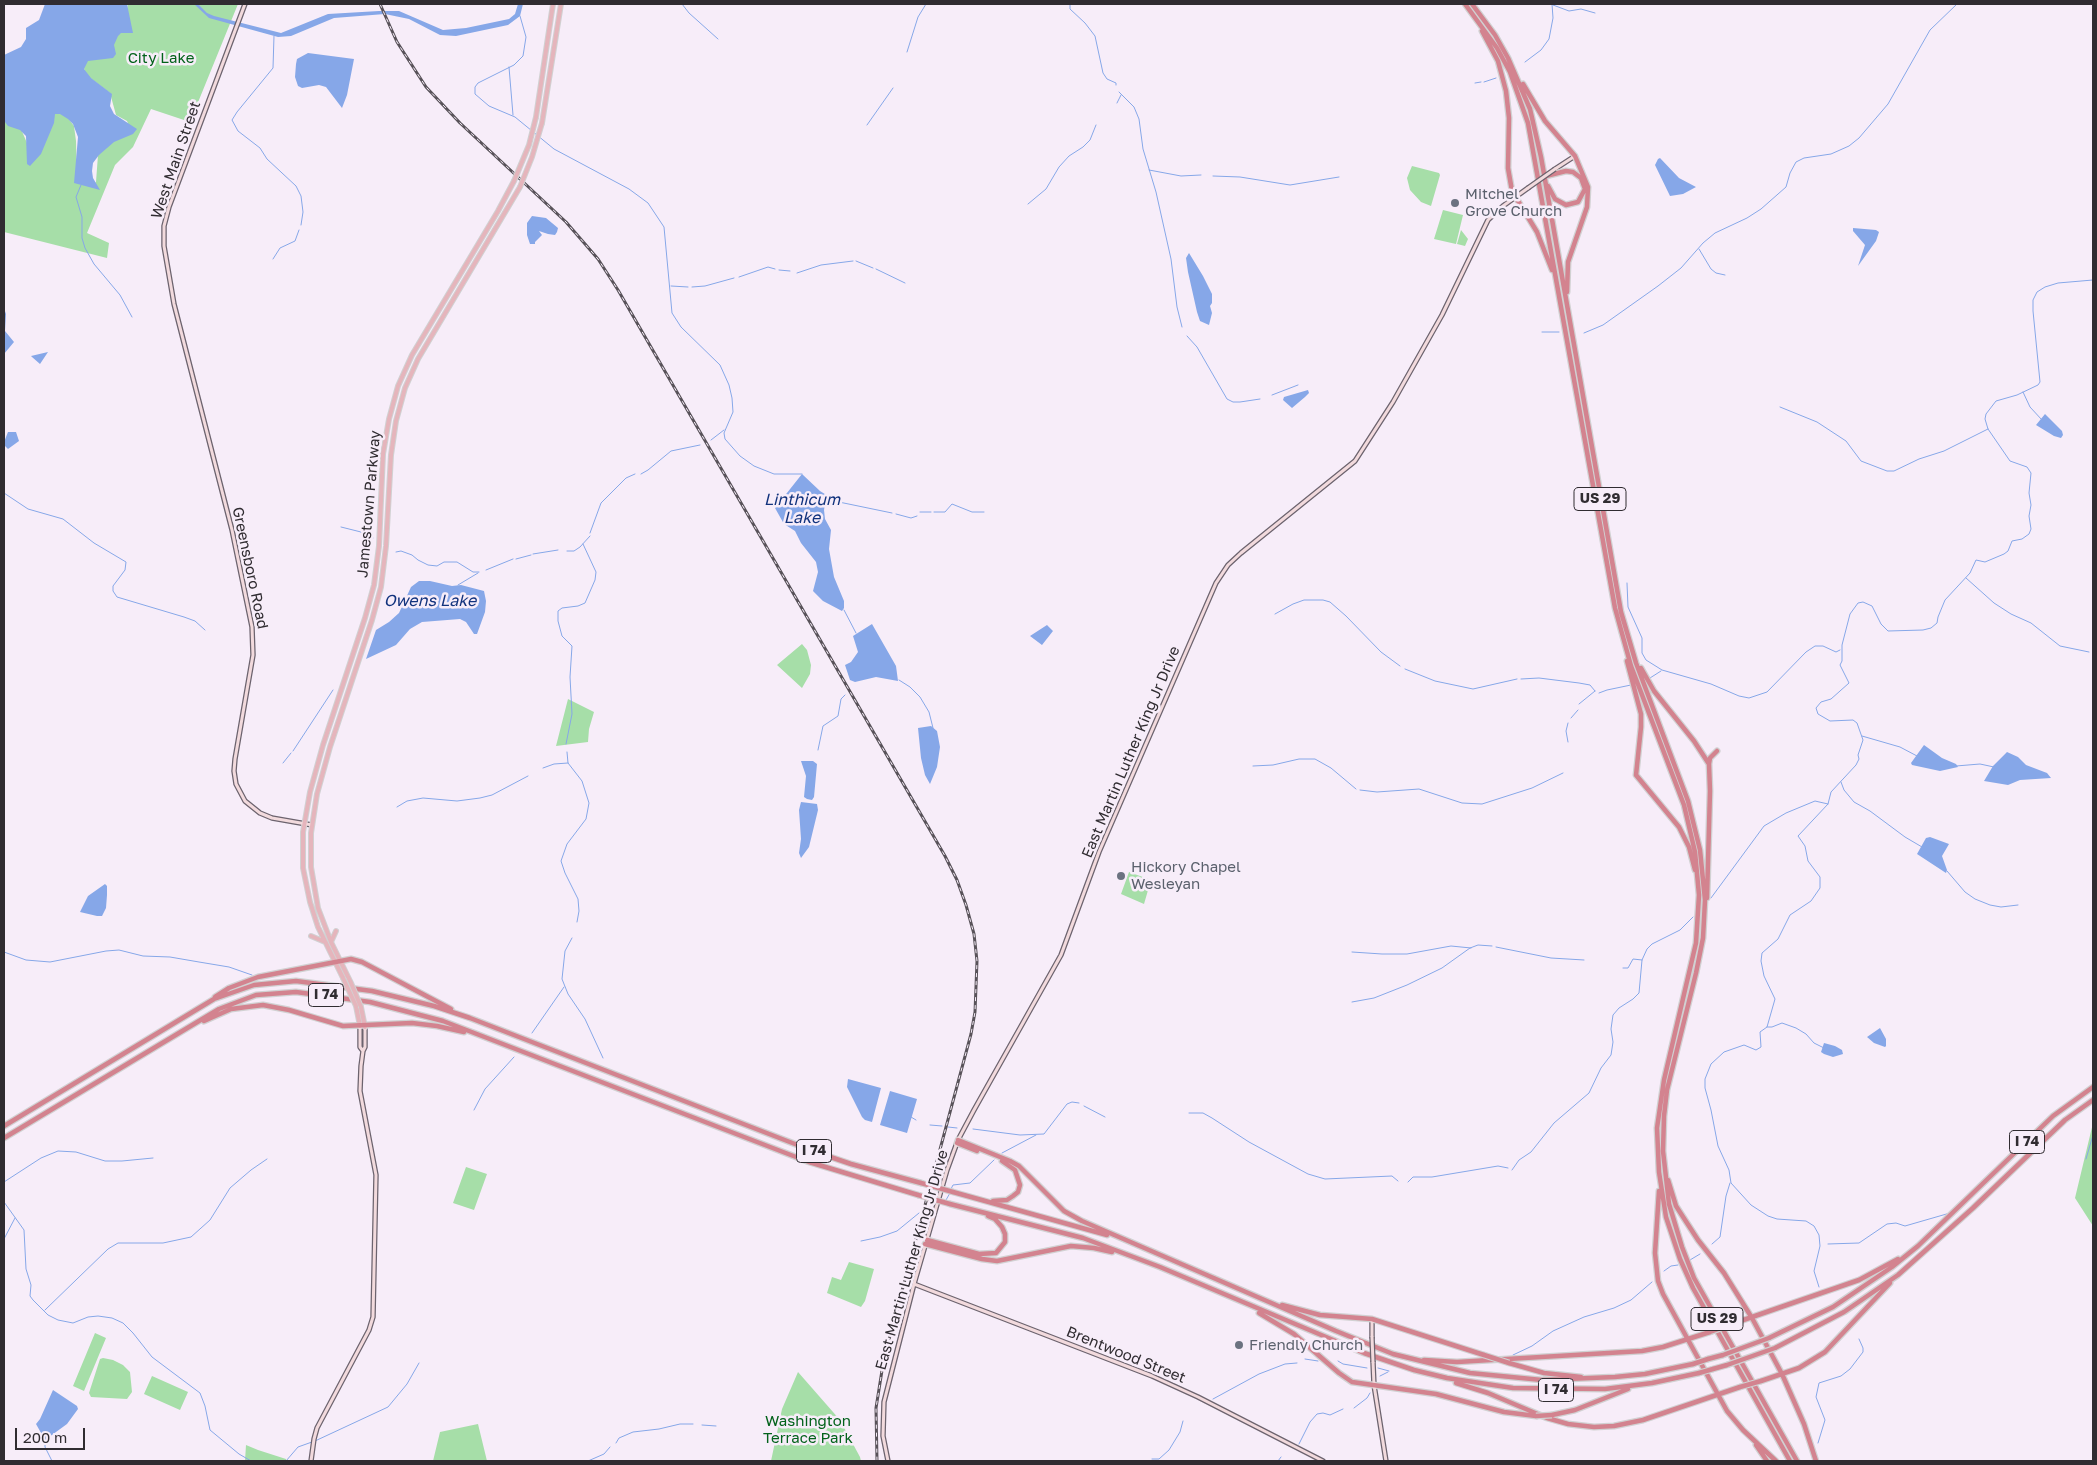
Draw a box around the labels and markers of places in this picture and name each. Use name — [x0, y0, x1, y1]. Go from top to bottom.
place label: Mitchel Grove Church — [1465, 185, 1562, 220]
marker: Mitchel Grove Church — [1449, 197, 1461, 209]
place label: Hickory Chapel Wesleyan — [1131, 858, 1241, 893]
marker: Hickory Chapel Wesleyan — [1115, 870, 1127, 882]
place label: Friendly Church — [1249, 1336, 1363, 1354]
marker: Friendly Church — [1233, 1339, 1245, 1351]

